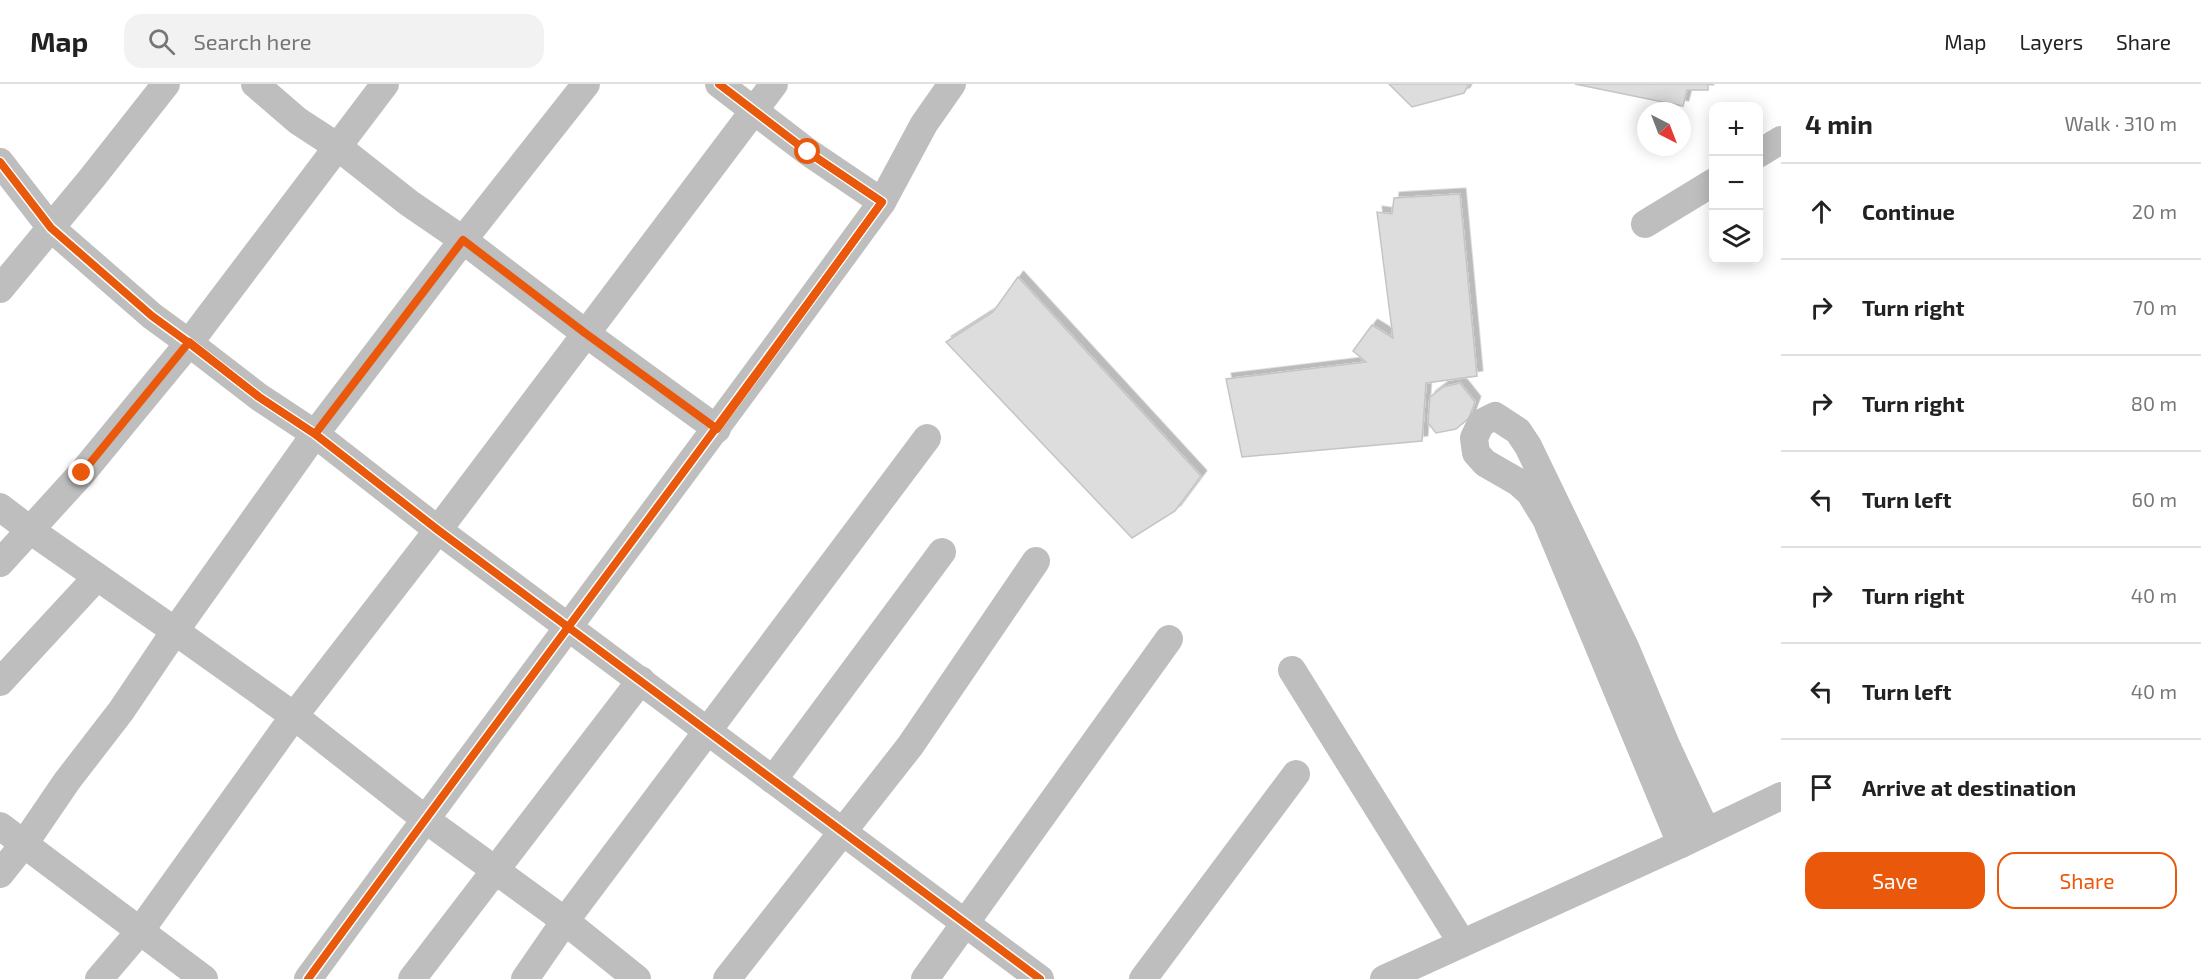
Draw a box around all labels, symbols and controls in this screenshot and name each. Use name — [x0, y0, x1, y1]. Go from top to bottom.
search box — [124, 14, 544, 68]
text: Map — [30, 24, 88, 58]
icon: search — [145, 25, 178, 58]
text: Search here — [193, 28, 312, 54]
text: Map — [1944, 29, 1986, 54]
text: Layers — [2019, 29, 2083, 54]
text: Share — [2116, 29, 2171, 54]
north arrow — [1637, 102, 1691, 156]
map controls — [1709, 102, 1763, 264]
button: + — [1709, 102, 1763, 156]
text: 4 min — [1805, 108, 1873, 139]
text: Walk · 310 m — [2065, 111, 2177, 135]
route start — [794, 138, 820, 164]
button: − — [1709, 156, 1763, 210]
icon: ahead — [1805, 195, 1838, 228]
text: Continue — [1862, 198, 1955, 224]
text: 20 m — [2132, 199, 2177, 223]
button: layers — [1709, 210, 1763, 264]
icon: right — [1805, 291, 1838, 324]
text: Turn right — [1862, 294, 1964, 320]
text: 70 m — [2133, 295, 2177, 319]
icon: right — [1805, 387, 1838, 420]
text: Turn right — [1862, 390, 1964, 416]
text: 80 m — [2131, 391, 2177, 415]
route end — [68, 459, 94, 485]
icon: left — [1805, 483, 1838, 516]
text: Turn left — [1862, 486, 1951, 512]
text: 60 m — [2132, 487, 2177, 511]
icon: right — [1805, 579, 1838, 612]
text: Turn right — [1862, 582, 1964, 608]
text: 40 m — [2131, 583, 2177, 607]
icon: left — [1805, 675, 1838, 708]
text: Turn left — [1862, 678, 1951, 704]
text: 40 m — [2131, 679, 2177, 703]
icon: arrive — [1805, 771, 1838, 804]
text: Arrive at destination — [1862, 774, 2076, 800]
button: Save — [1805, 852, 1985, 909]
button: Share — [1997, 852, 2177, 909]

